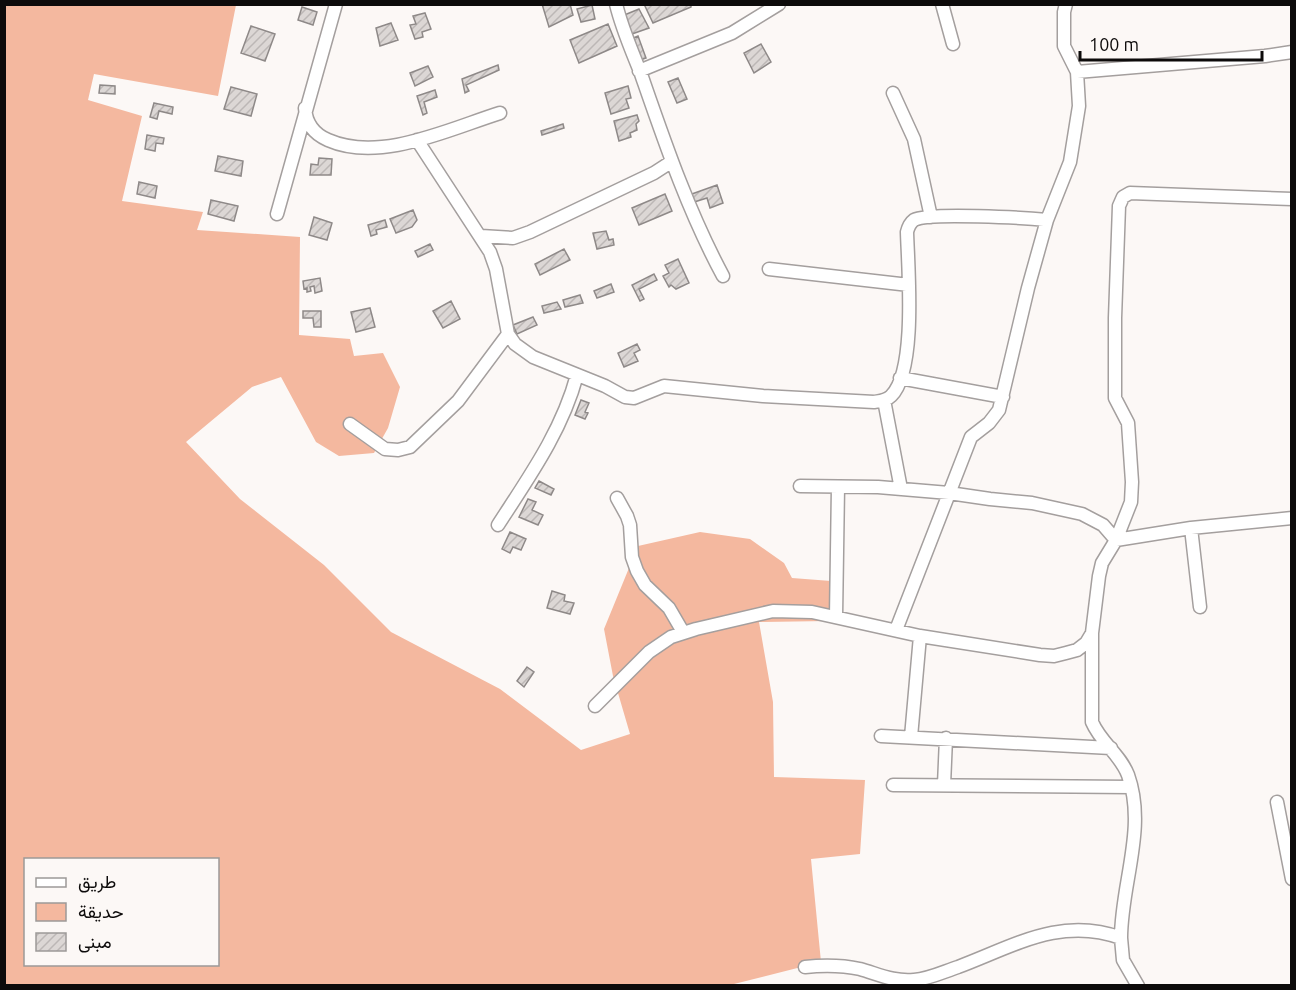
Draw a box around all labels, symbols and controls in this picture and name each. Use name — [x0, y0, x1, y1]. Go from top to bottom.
scale bar — [1080, 24, 1262, 62]
text: 100 m — [1089, 34, 1139, 54]
legend — [24, 858, 219, 966]
text: طريق — [78, 871, 116, 893]
text: حديقة — [78, 901, 124, 922]
text: مبنى — [78, 931, 112, 953]

